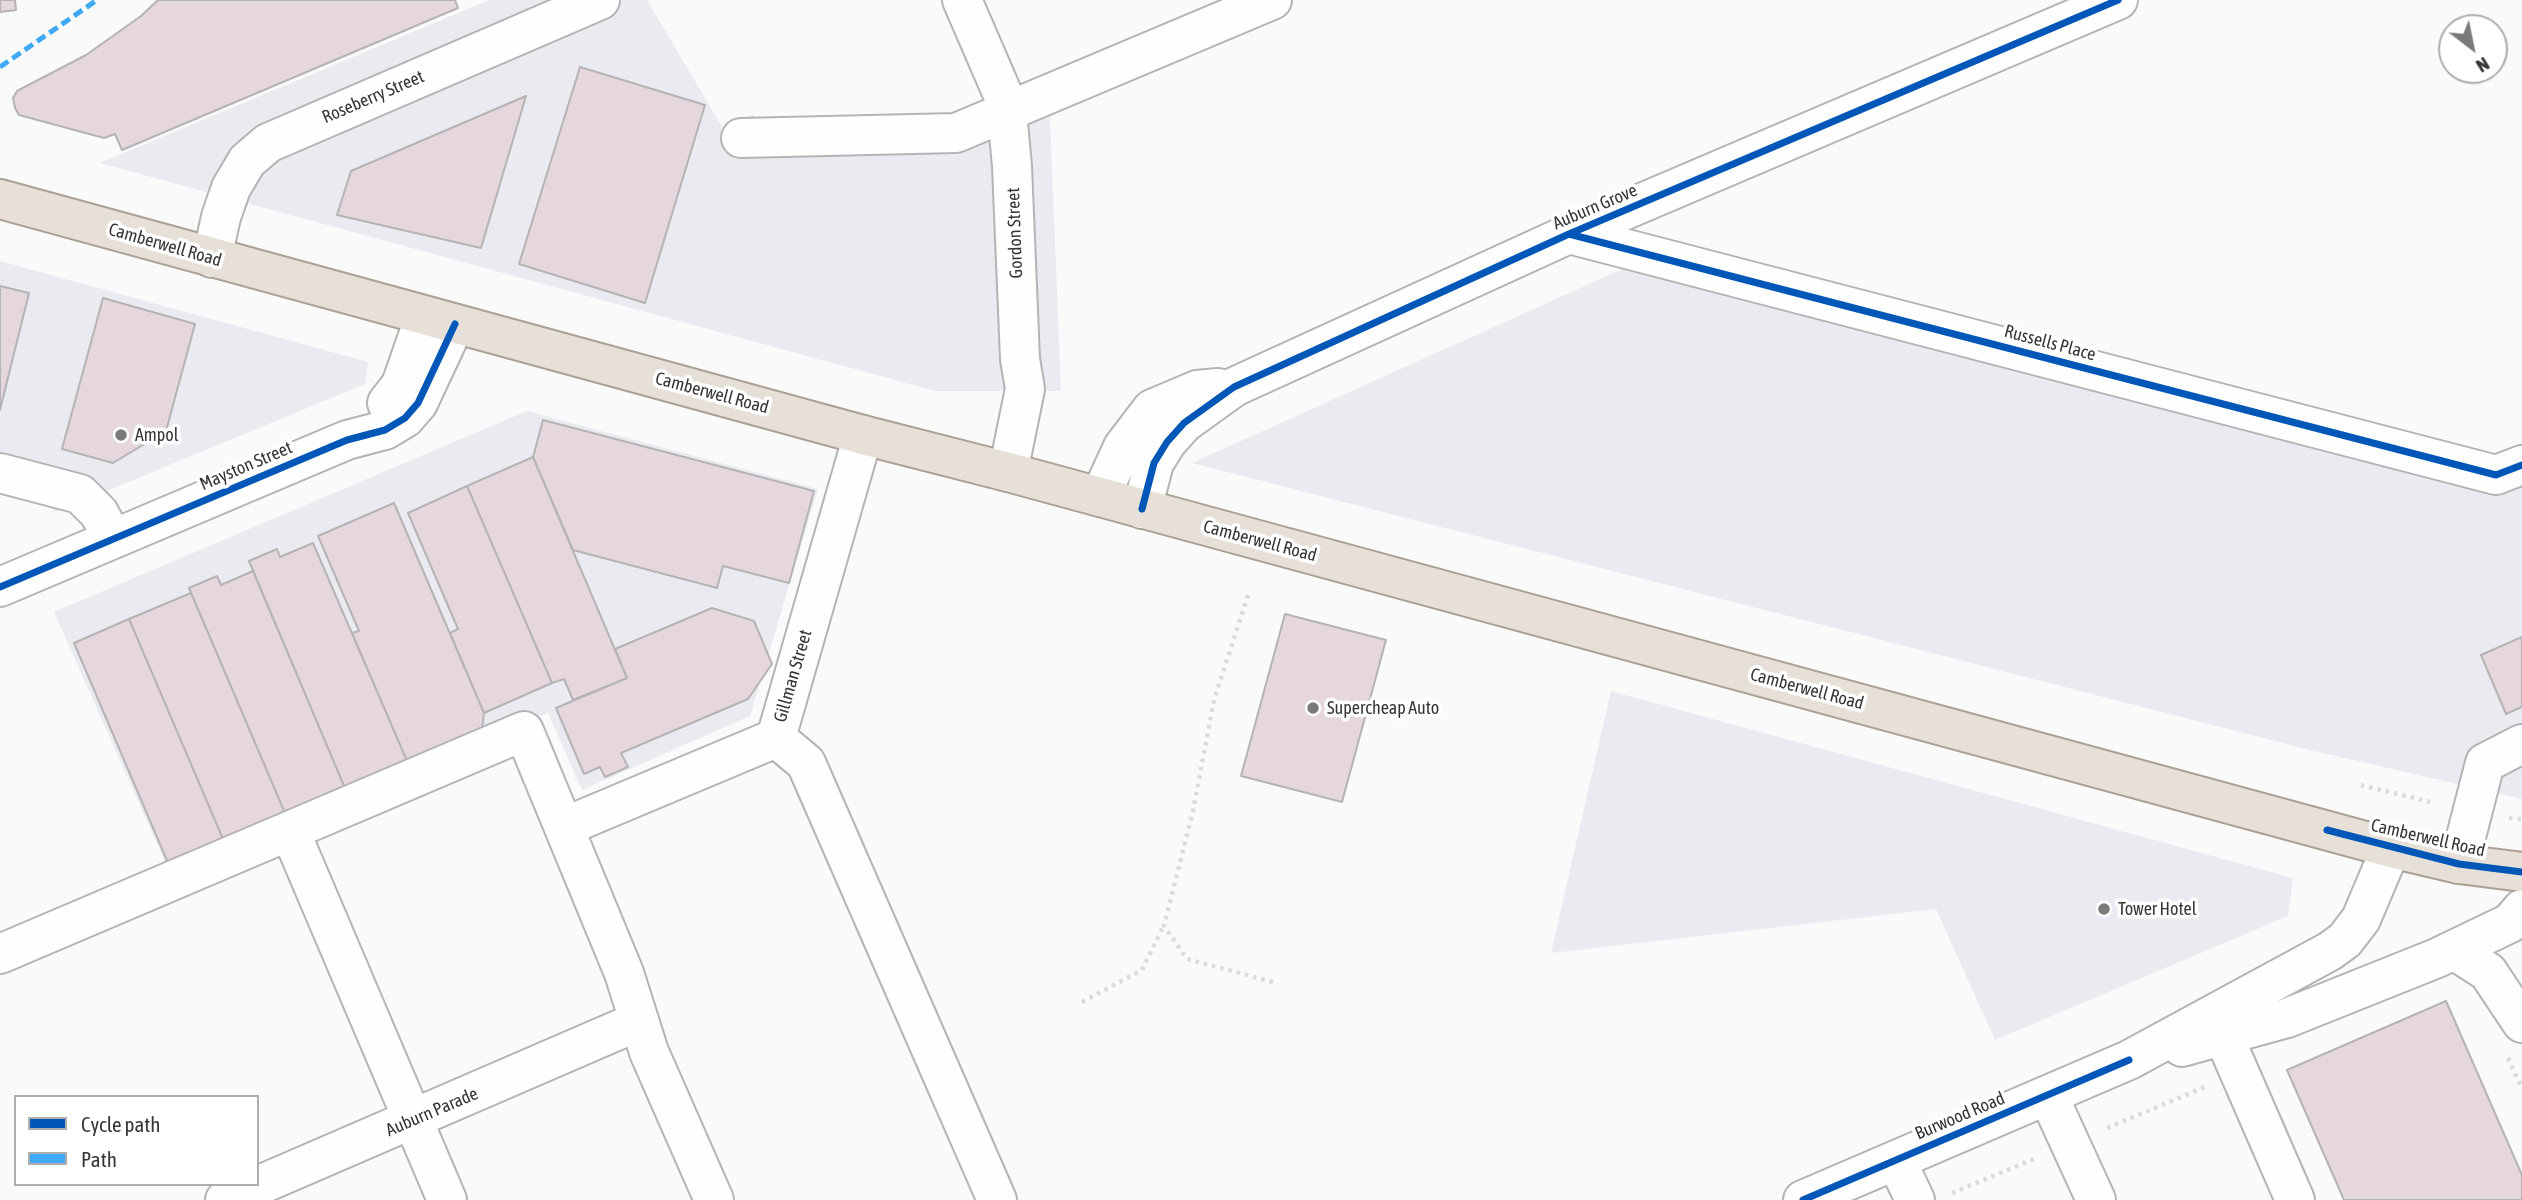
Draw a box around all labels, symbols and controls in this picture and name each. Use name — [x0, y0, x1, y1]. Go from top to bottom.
north arrow — [2438, 14, 2508, 84]
text: N — [2472, 53, 2494, 77]
street label: Roseberry Street — [319, 66, 427, 128]
street label: Auburn Grove — [1549, 180, 1641, 234]
street label: Gordon Street — [1003, 187, 1027, 279]
street label: Camberwell Road — [106, 219, 224, 271]
street label: Russells Place — [2002, 320, 2098, 366]
street label: Camberwell Road — [653, 367, 771, 419]
place label: Ampol — [135, 424, 179, 446]
marker: Ampol — [113, 427, 129, 443]
street label: Mayston Street — [197, 437, 295, 495]
street label: Camberwell Road — [1201, 515, 1319, 567]
street label: Gillman Street — [769, 627, 817, 725]
street label: Camberwell Road — [1748, 663, 1866, 715]
place label: Supercheap Auto — [1327, 697, 1439, 719]
marker: Supercheap Auto — [1305, 700, 1321, 716]
street label: Camberwell Road — [2369, 814, 2487, 862]
place label: Tower Hotel — [2118, 898, 2196, 920]
marker: Tower Hotel — [2096, 901, 2112, 917]
street label: Auburn Parade — [383, 1083, 481, 1141]
street label: Burwood Road — [1912, 1087, 2008, 1145]
legend — [14, 1095, 259, 1186]
text: Cycle path — [81, 1112, 160, 1136]
text: Path — [81, 1147, 117, 1171]

